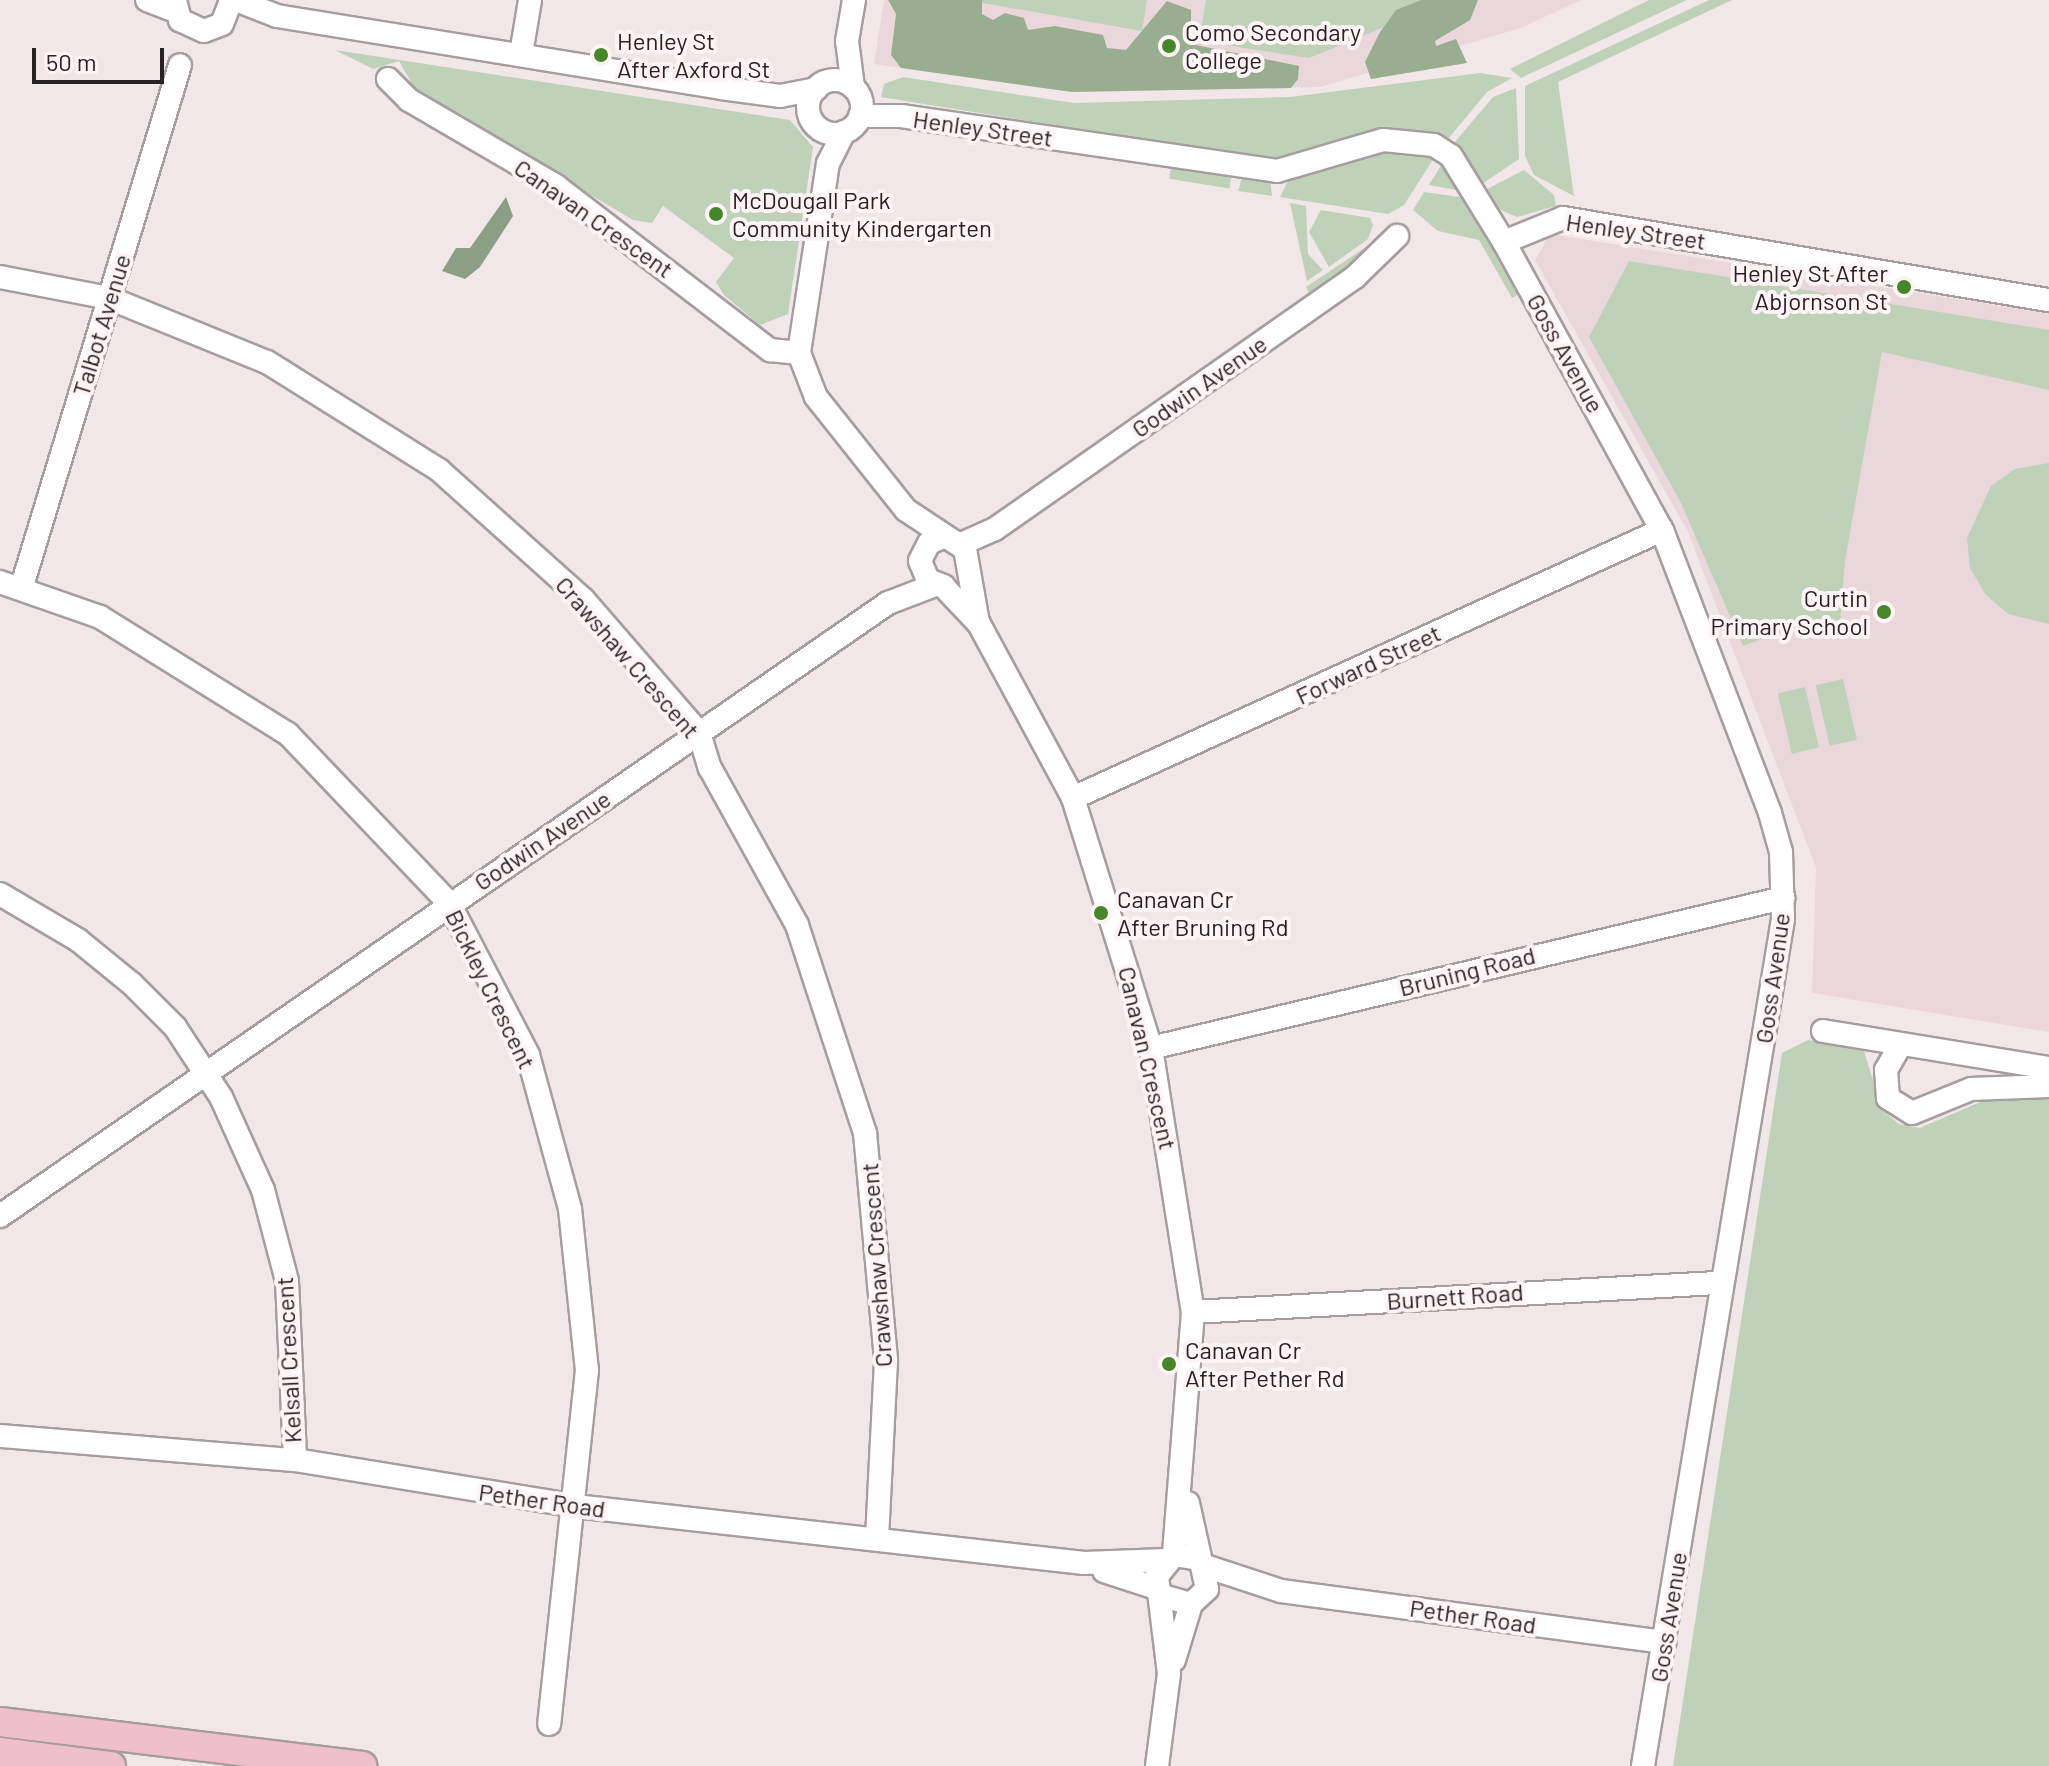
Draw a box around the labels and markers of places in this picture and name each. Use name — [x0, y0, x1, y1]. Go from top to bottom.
place label: Como Secondary College — [1185, 18, 1361, 74]
place label: Henley St After Axford St — [617, 27, 770, 83]
marker: Como Secondary College — [1160, 37, 1178, 55]
marker: Henley St After Axford St — [592, 46, 610, 64]
place label: McDougall Park Community Kindergarten — [732, 186, 992, 242]
marker: McDougall Park Community Kindergarten — [707, 205, 725, 223]
place label: Henley St After Abjornson St — [1732, 259, 1888, 315]
marker: Henley St After Abjornson St — [1895, 278, 1913, 296]
place label: Curtin Primary School — [1711, 584, 1868, 640]
marker: Curtin Primary School — [1875, 603, 1893, 621]
place label: Canavan Cr After Bruning Rd — [1117, 885, 1289, 941]
marker: Canavan Cr After Bruning Rd — [1092, 904, 1110, 922]
place label: Canavan Cr After Pether Rd — [1185, 1336, 1344, 1392]
marker: Canavan Cr After Pether Rd — [1160, 1355, 1178, 1373]

